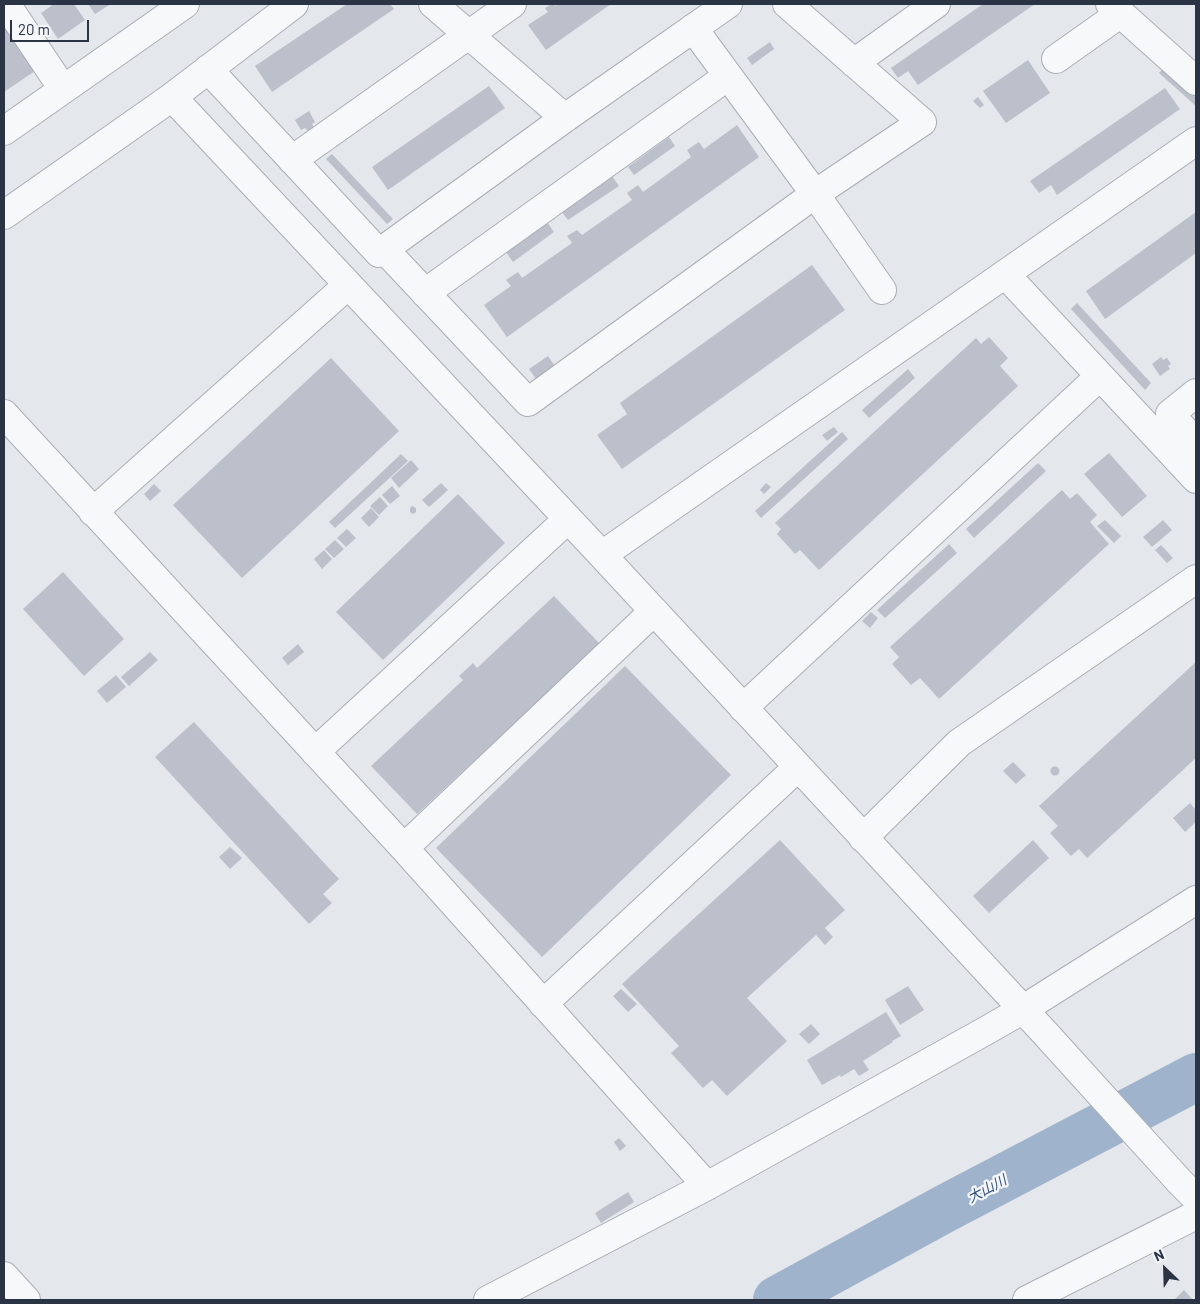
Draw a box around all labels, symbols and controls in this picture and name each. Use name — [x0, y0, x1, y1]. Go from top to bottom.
scale bar — [12, 10, 91, 42]
text: 20 m — [18, 20, 50, 38]
water label: 大山川 — [965, 1172, 1009, 1206]
north arrow — [1140, 1244, 1190, 1294]
text: N — [1151, 1245, 1166, 1264]

